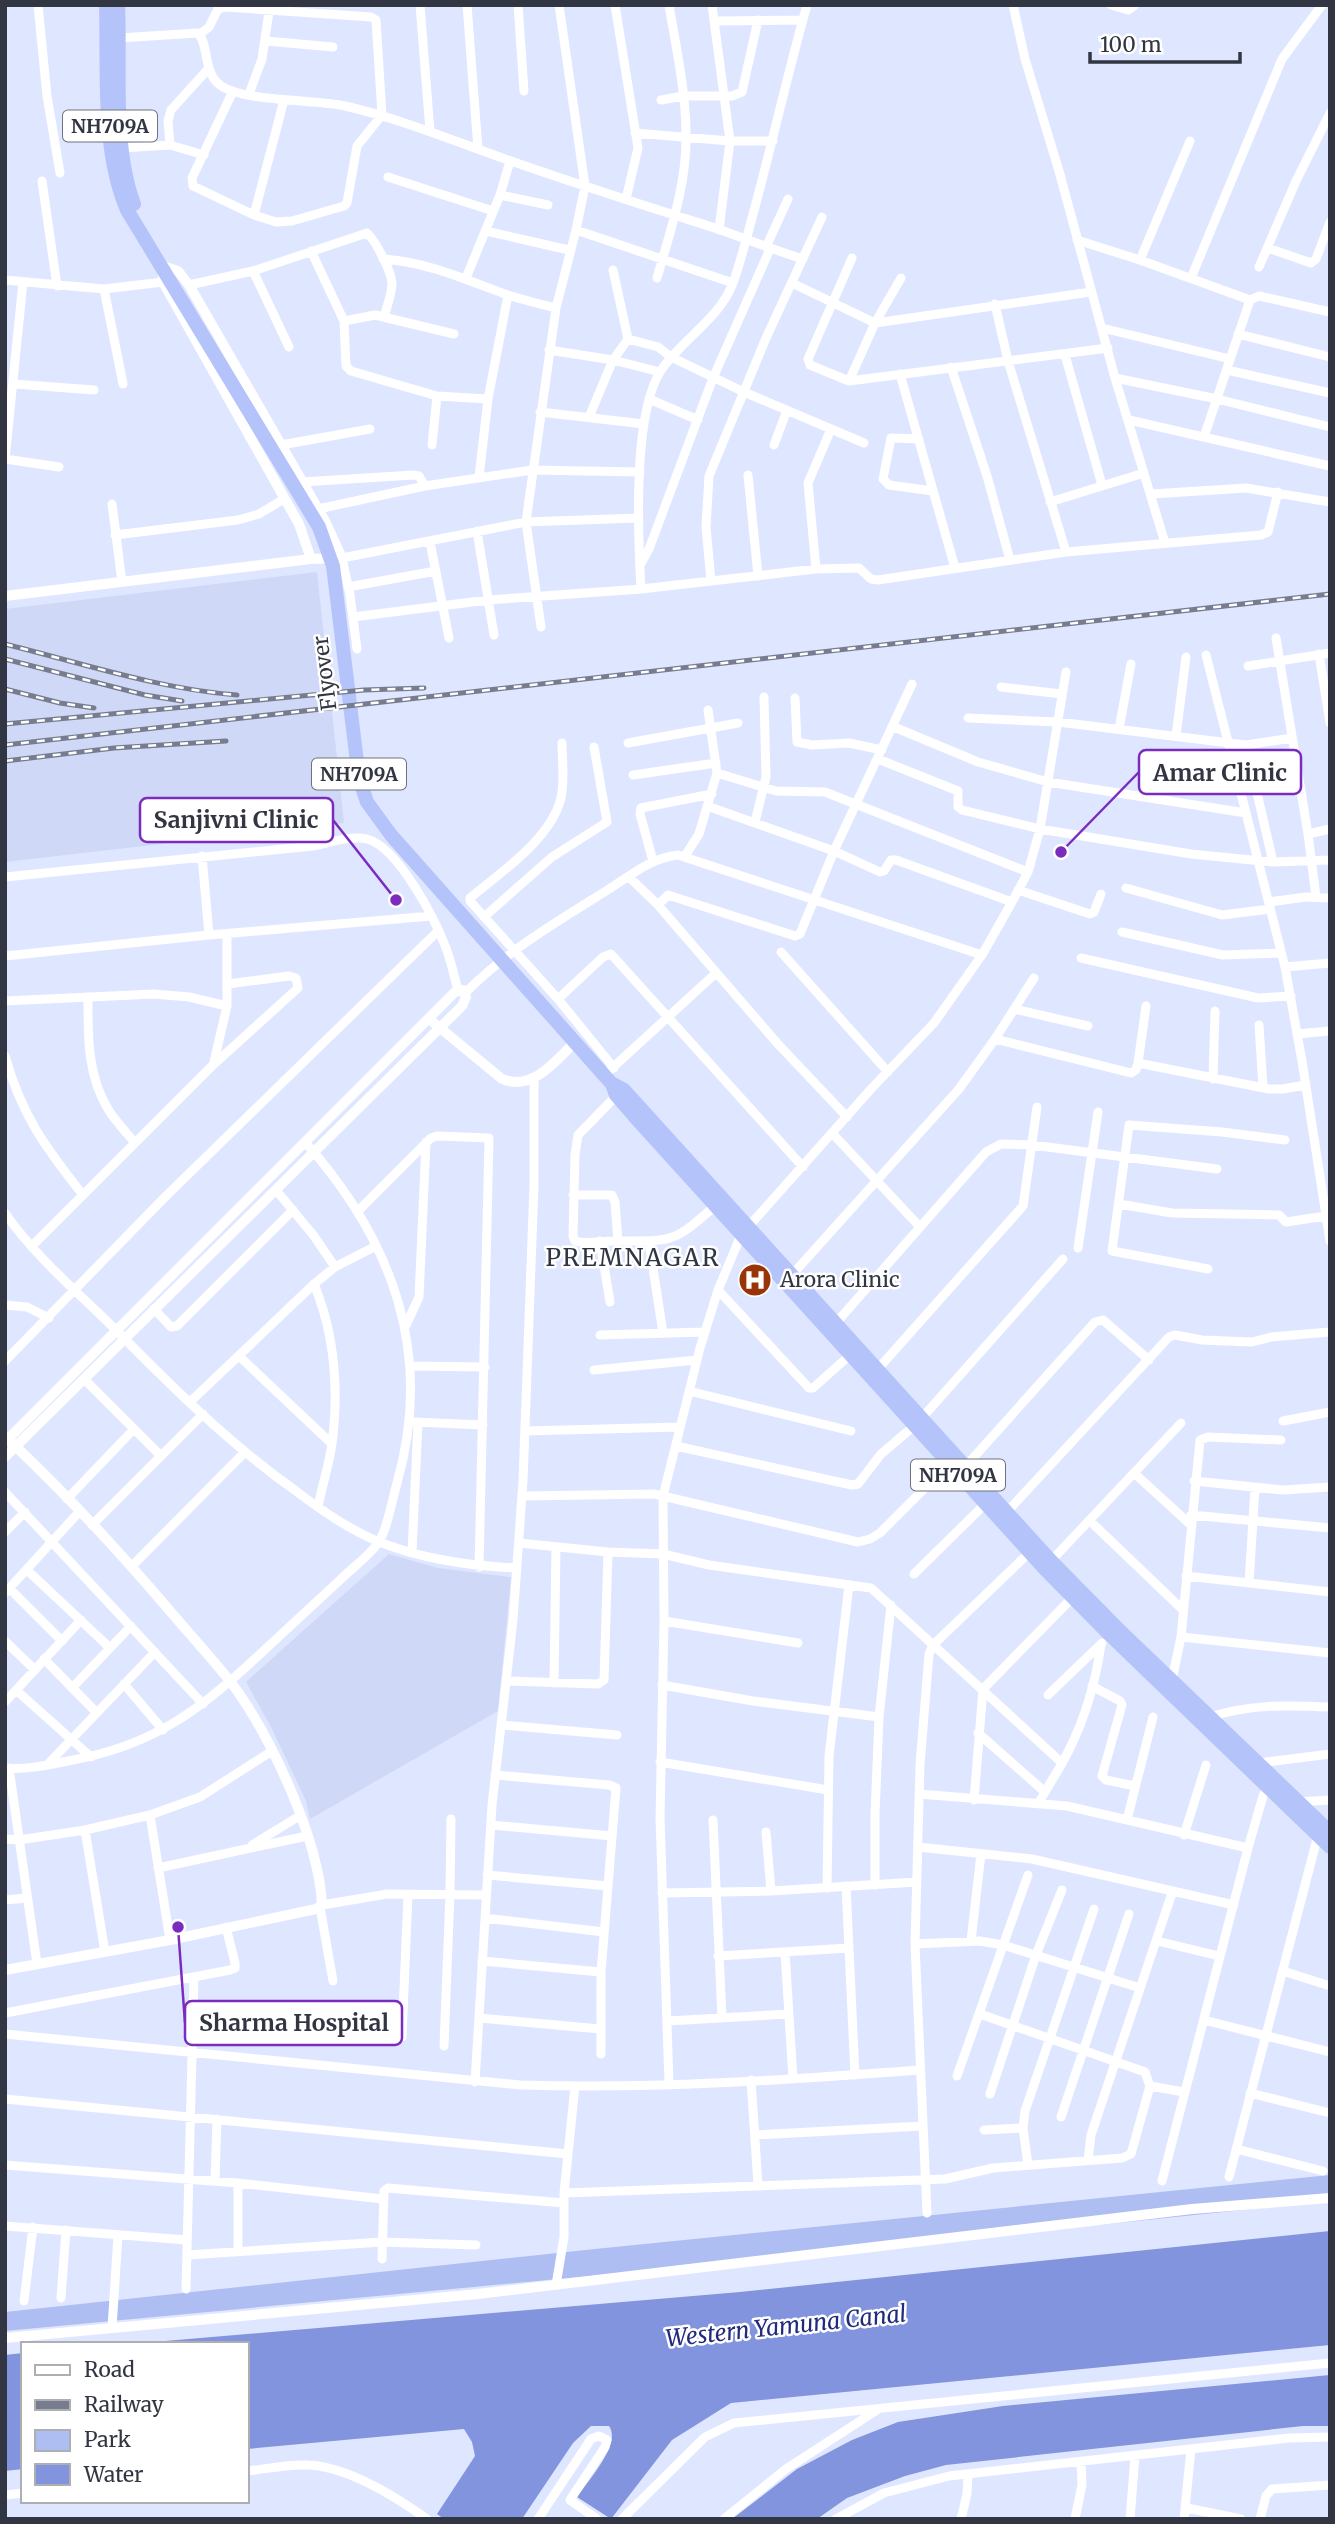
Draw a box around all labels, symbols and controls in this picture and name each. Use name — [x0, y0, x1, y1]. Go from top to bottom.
scale bar — [1090, 21, 1240, 65]
text: 100 m — [1100, 31, 1162, 58]
road number: NH709A — [63, 110, 157, 142]
street label: Flyover — [307, 634, 342, 712]
callout: Amar Clinic — [1139, 750, 1301, 794]
road number: NH709A — [312, 758, 406, 790]
text: Amar Clinic — [1152, 758, 1287, 787]
callout: Sanjivni Clinic — [140, 798, 333, 842]
text: Sanjivni Clinic — [154, 805, 319, 834]
district label: PREMNAGAR — [545, 1242, 721, 1273]
hospital icon: Arora Clinic — [736, 1261, 774, 1299]
place label: Arora Clinic — [779, 1266, 900, 1293]
road number: NH709A — [911, 1460, 1005, 1490]
callout: Sharma Hospital — [185, 2001, 402, 2045]
text: Sharma Hospital — [199, 2008, 389, 2037]
water label: Western Yamuna Canal — [664, 2298, 908, 2353]
legend — [21, 2342, 248, 2503]
text: Road — [84, 2356, 135, 2383]
text: Railway — [84, 2391, 165, 2418]
text: Park — [84, 2426, 131, 2453]
text: Water — [83, 2461, 143, 2488]

